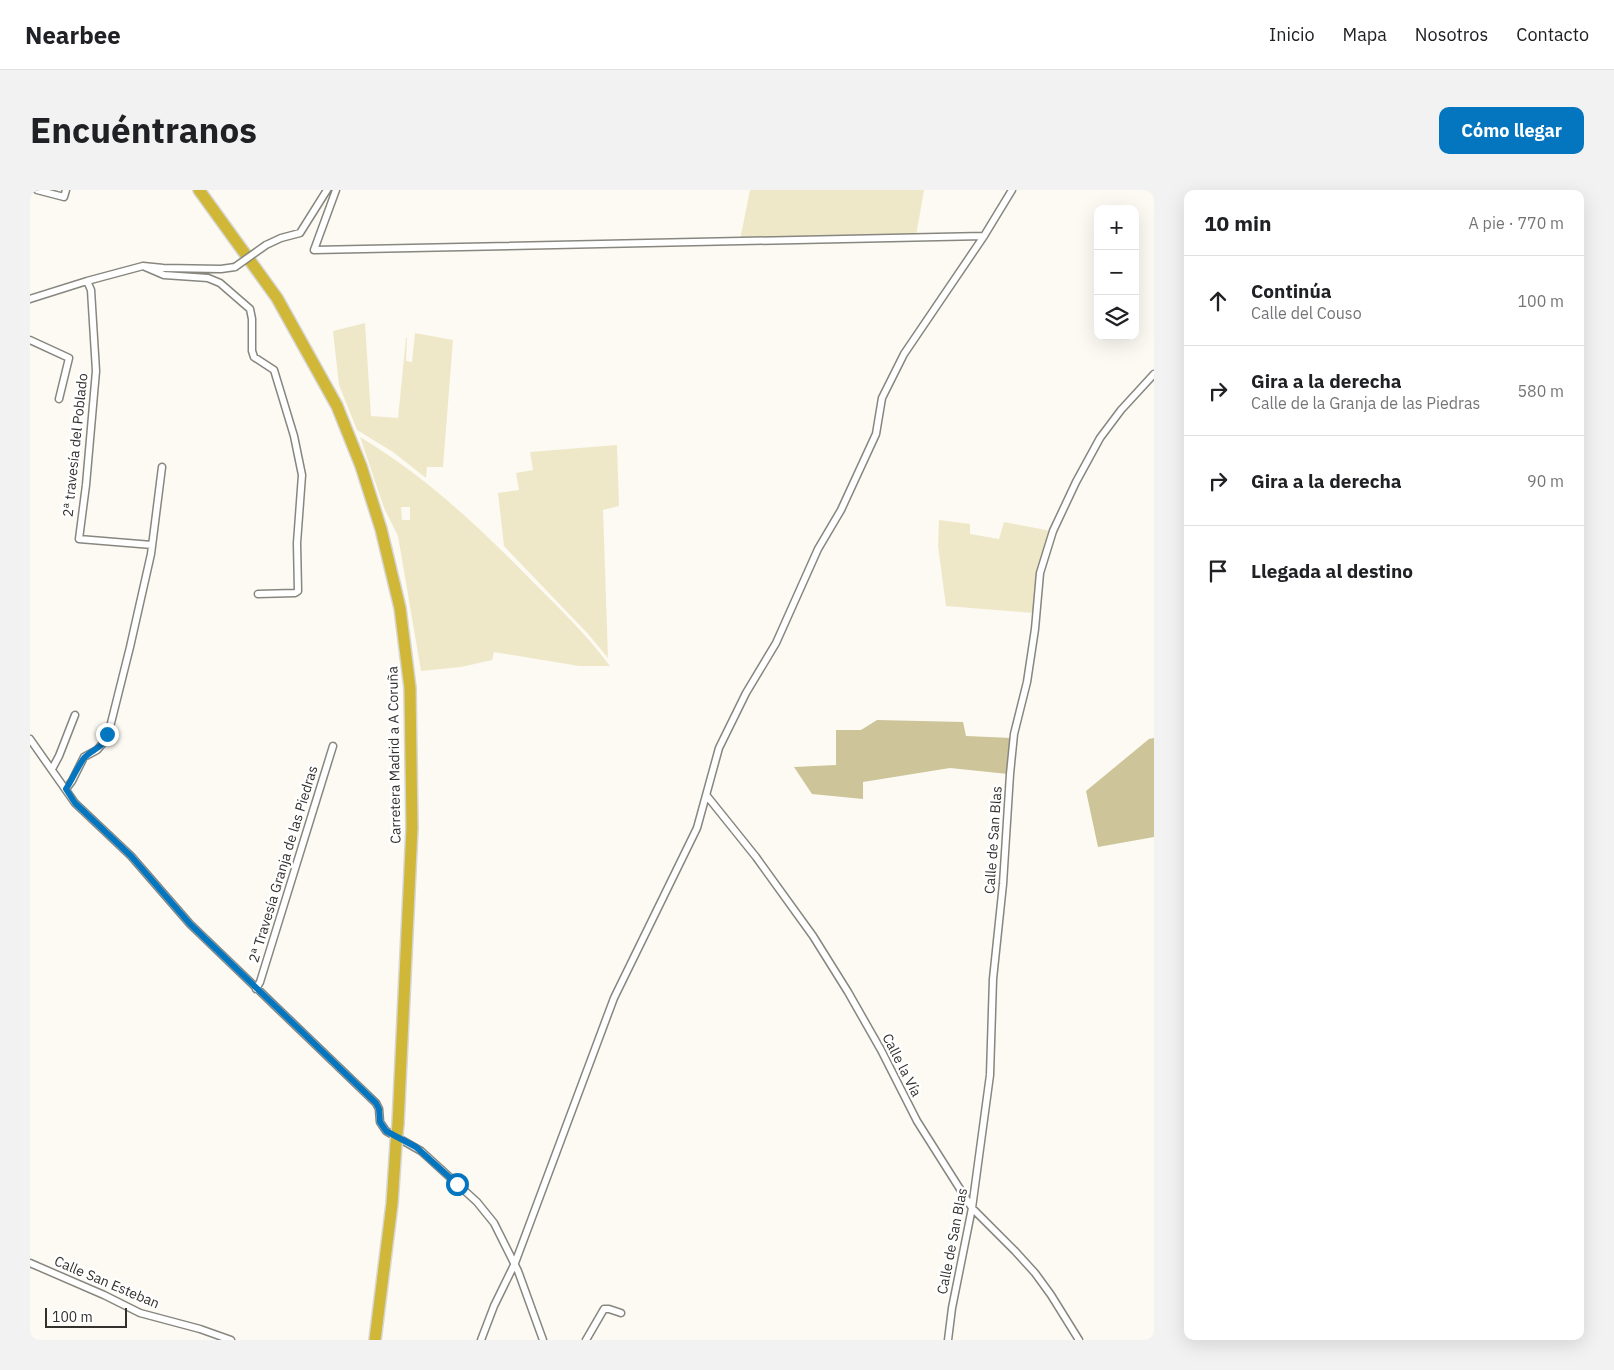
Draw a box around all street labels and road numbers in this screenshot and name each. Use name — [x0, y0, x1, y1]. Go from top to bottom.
street label: 2ª travesía del Poblado — [58, 372, 92, 518]
street label: Carretera Madrid a A Coruña — [383, 666, 405, 844]
street label: 2ª Travesía Granja de las Piedras — [244, 763, 322, 965]
street label: Calle de San Blas — [980, 785, 1006, 894]
street label: Calle la Vía — [878, 1030, 926, 1100]
street label: Calle de San Blas — [933, 1186, 971, 1296]
street label: Calle San Esteban — [52, 1252, 162, 1312]

